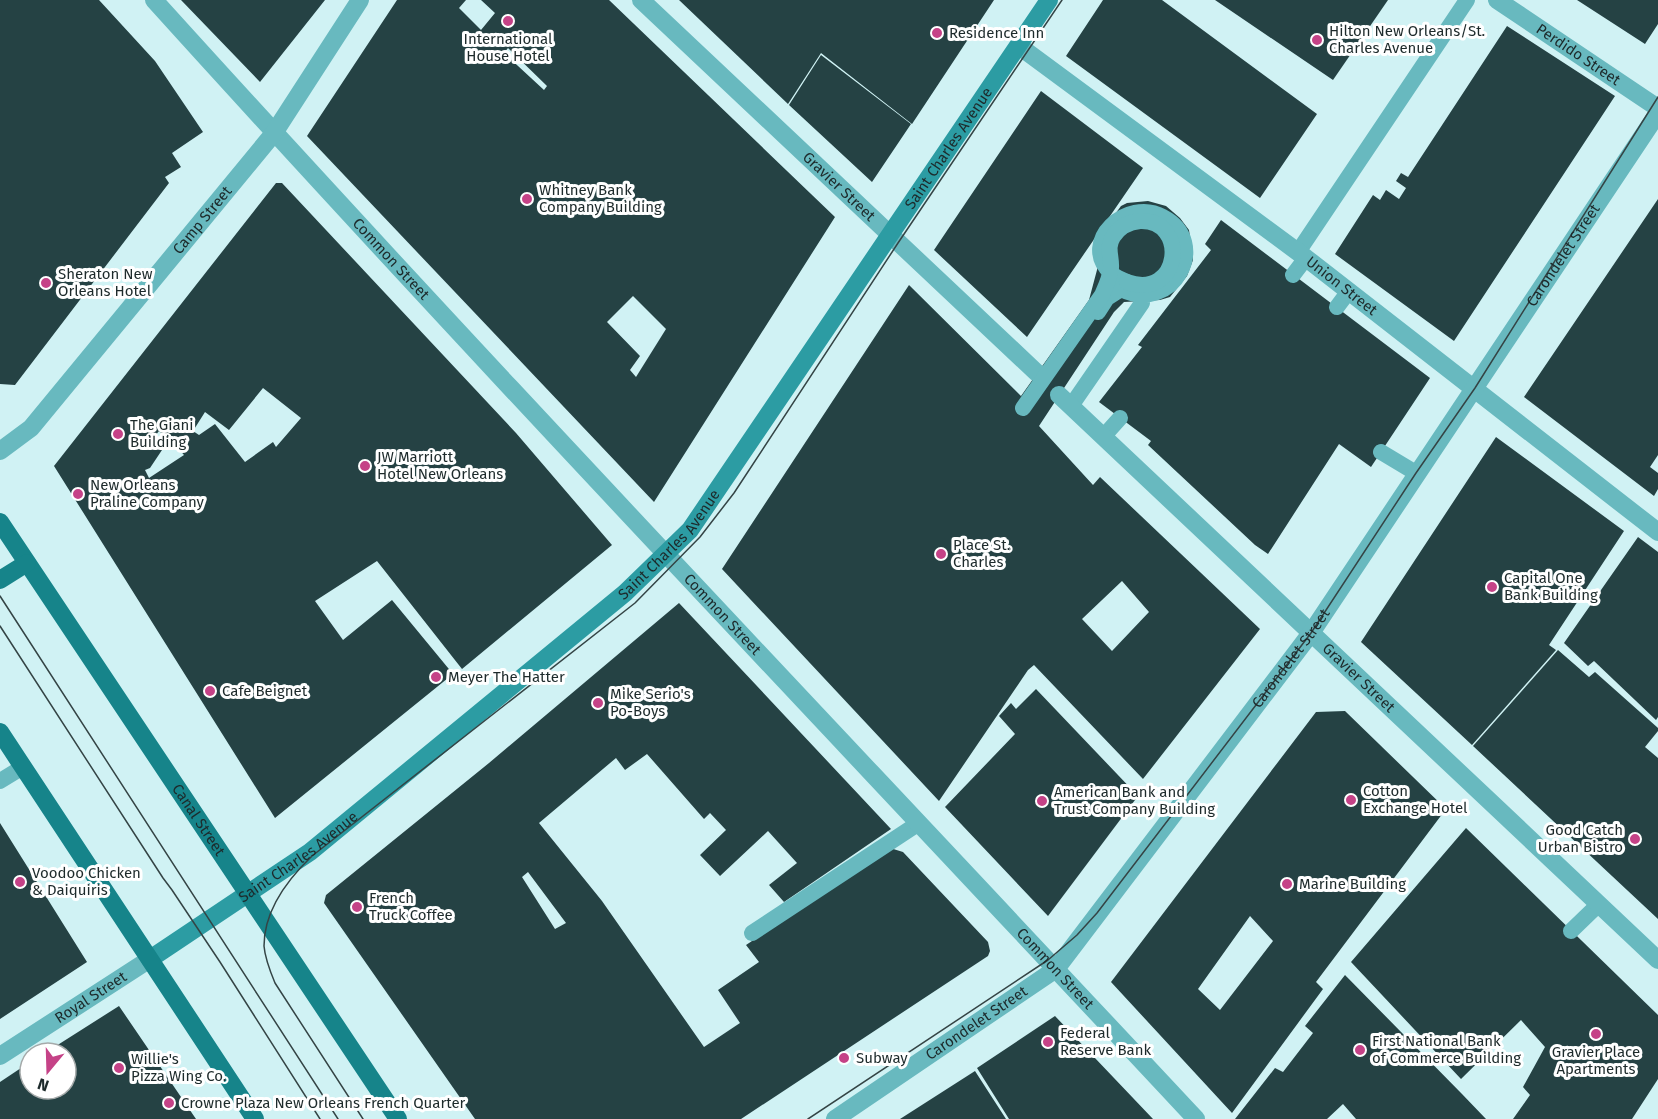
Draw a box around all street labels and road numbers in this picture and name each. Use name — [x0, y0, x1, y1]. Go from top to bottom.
street label: Perdido Street — [1533, 20, 1624, 90]
street label: Saint Charles Avenue — [901, 84, 996, 212]
street label: Gravier Street — [799, 148, 879, 225]
street label: Camp Street — [169, 182, 236, 258]
street label: Carondelet Street — [1522, 200, 1604, 310]
street label: Common Street — [349, 214, 434, 304]
street label: Union Street — [1302, 252, 1381, 319]
street label: Saint Charles Avenue — [615, 486, 724, 604]
street label: Common Street — [680, 570, 765, 659]
street label: Carondelet Street — [1248, 605, 1334, 711]
street label: Gravier Street — [1319, 639, 1399, 717]
street label: Canal Street — [168, 781, 229, 860]
street label: Saint Charles Avenue — [235, 808, 361, 906]
street label: Common Street — [1013, 924, 1098, 1013]
street label: Royal Street — [51, 967, 130, 1027]
street label: Carondelet Street — [922, 982, 1031, 1064]

